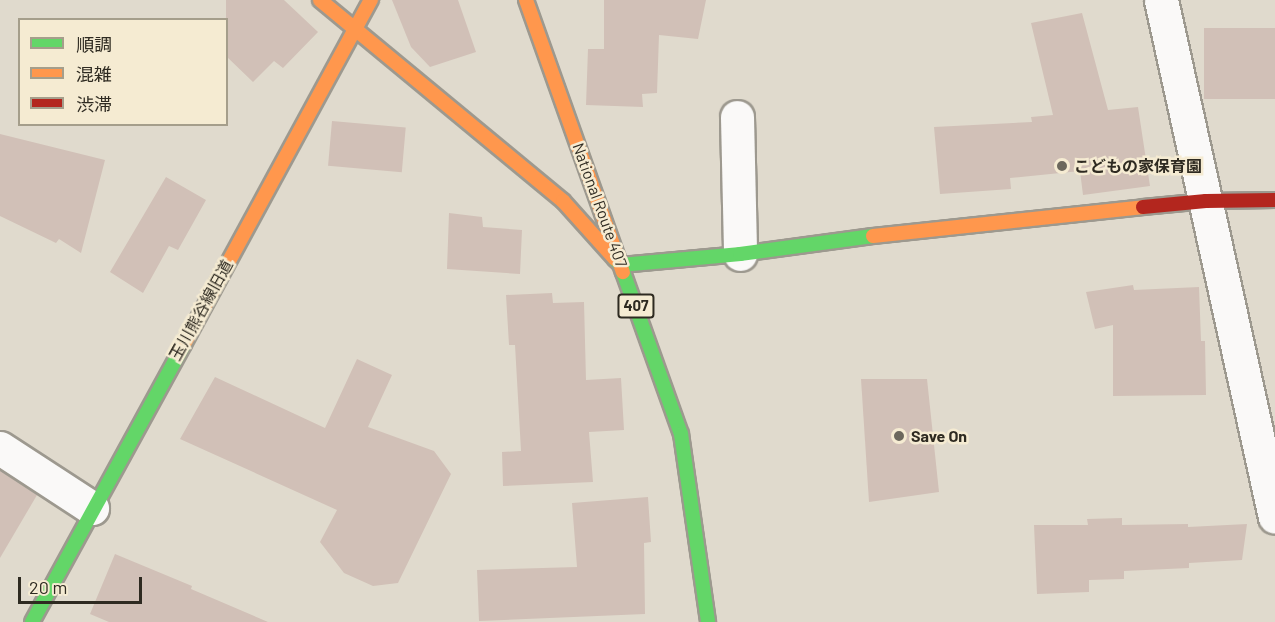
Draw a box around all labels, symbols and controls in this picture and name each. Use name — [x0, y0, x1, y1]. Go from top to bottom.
legend — [18, 18, 228, 126]
text: 順調 — [76, 33, 112, 55]
text: 混雑 — [76, 63, 112, 85]
text: 渋滞 — [76, 93, 112, 115]
street label: National Route 407 — [569, 140, 631, 270]
place label: こどもの家保育園 — [1074, 156, 1202, 176]
marker: こどもの家保育園 — [1055, 159, 1069, 173]
street label: 玉川熊谷線旧道 — [165, 256, 237, 364]
road number: 407 — [616, 294, 656, 318]
place label: Save On — [911, 426, 967, 446]
marker: Save On — [892, 429, 906, 443]
scale bar — [21, 565, 146, 603]
text: 20 m — [29, 576, 67, 598]

